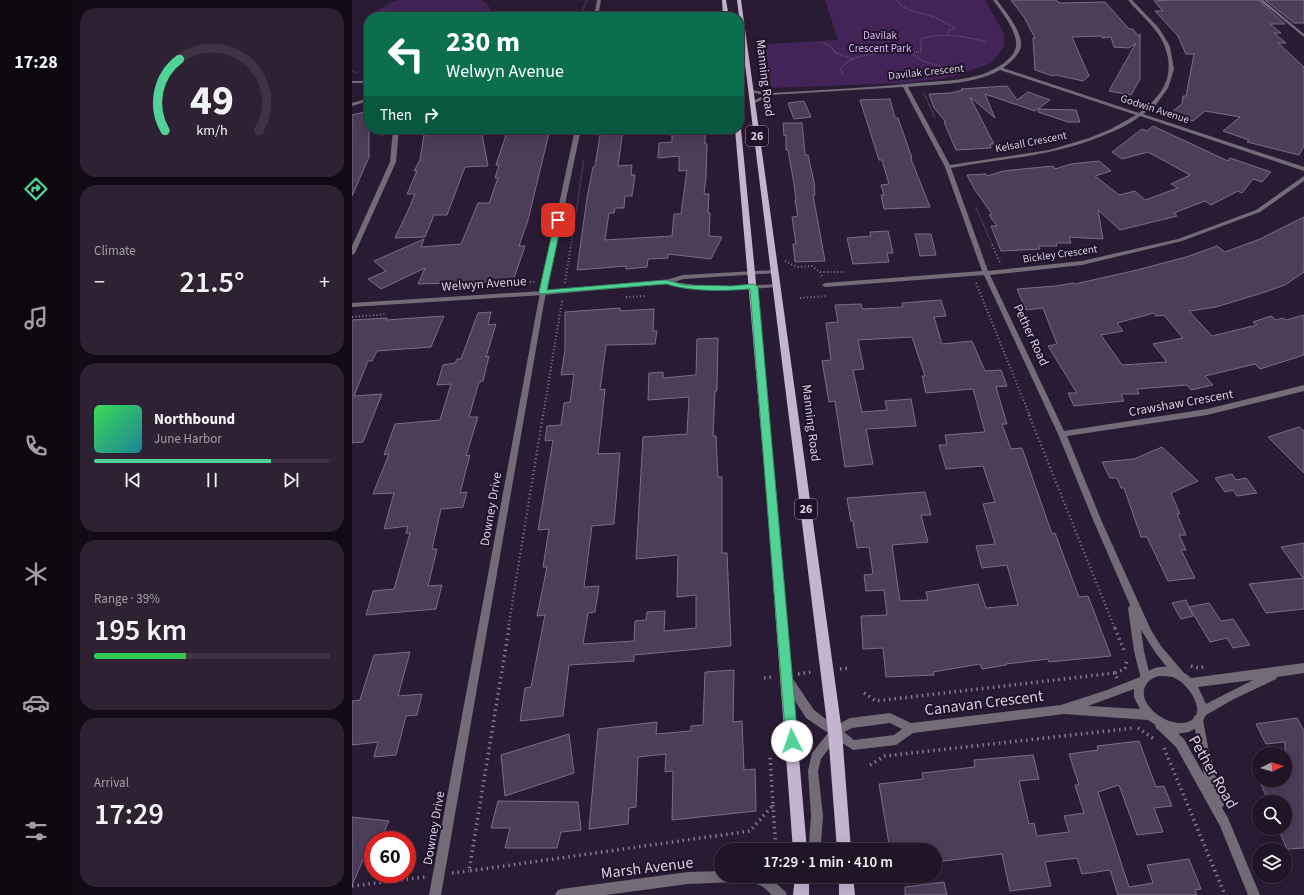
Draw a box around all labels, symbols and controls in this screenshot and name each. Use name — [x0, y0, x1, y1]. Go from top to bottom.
text: 230 m — [446, 22, 520, 62]
icon: left — [380, 28, 432, 80]
park label: Davilak Crescent Park — [849, 28, 912, 56]
street label: Manning Road — [751, 38, 779, 118]
text: 17:28 — [14, 50, 58, 75]
text: Welwyn Avenue — [446, 59, 564, 84]
street label: Davilak Crescent — [887, 61, 965, 83]
text: 49 — [190, 71, 234, 131]
street label: Godwin Avenue — [1119, 91, 1192, 127]
icon: right — [420, 104, 442, 126]
text: Then — [380, 105, 412, 126]
text: km/h — [196, 119, 228, 140]
road number: 26 — [746, 126, 768, 146]
street label: Kelsall Crescent — [994, 128, 1068, 156]
icon: directions — [22, 175, 50, 203]
pin — [541, 203, 575, 237]
icon: arrive — [547, 209, 569, 231]
street label: Bickley Crescent — [1022, 241, 1099, 267]
text: Climate — [94, 242, 136, 260]
text: 21.5° — [180, 261, 244, 304]
text: − — [94, 266, 105, 298]
text: + — [319, 266, 330, 298]
street label: Welwyn Avenue — [441, 272, 527, 296]
street label: Pether Road — [1009, 301, 1053, 369]
icon: music — [22, 304, 50, 332]
street label: Manning Road — [797, 383, 825, 463]
street label: Crawshaw Crescent — [1127, 385, 1235, 421]
text: Northbound — [154, 409, 235, 430]
text: June Harbor — [154, 430, 222, 448]
icon: phone — [22, 432, 50, 460]
icon: previous — [122, 469, 144, 491]
icon: pause — [201, 469, 223, 491]
icon: next — [280, 469, 302, 491]
street label: Downey Drive — [476, 471, 506, 547]
road number: 26 — [795, 499, 817, 519]
icon: climate — [22, 560, 50, 588]
text: Range · 39% — [94, 590, 160, 608]
text: 195 km — [94, 609, 187, 652]
street label: Canavan Crescent — [923, 685, 1045, 721]
icon: car — [22, 689, 50, 717]
position arrow — [771, 720, 813, 762]
street label: Pether Road — [1183, 731, 1243, 813]
north arrow — [1252, 747, 1292, 787]
map controls — [1252, 747, 1292, 883]
text: Arrival — [94, 774, 129, 792]
street label: Downey Drive — [419, 790, 449, 866]
text: 17:29 — [94, 793, 164, 836]
button: search — [1252, 795, 1292, 835]
icon: filters — [22, 817, 50, 845]
speed limit sign: 60 — [364, 831, 416, 883]
button: layers — [1252, 843, 1292, 883]
street label: Marsh Avenue — [599, 851, 695, 885]
text: 17:29 · 1 min · 410 m — [763, 852, 893, 873]

